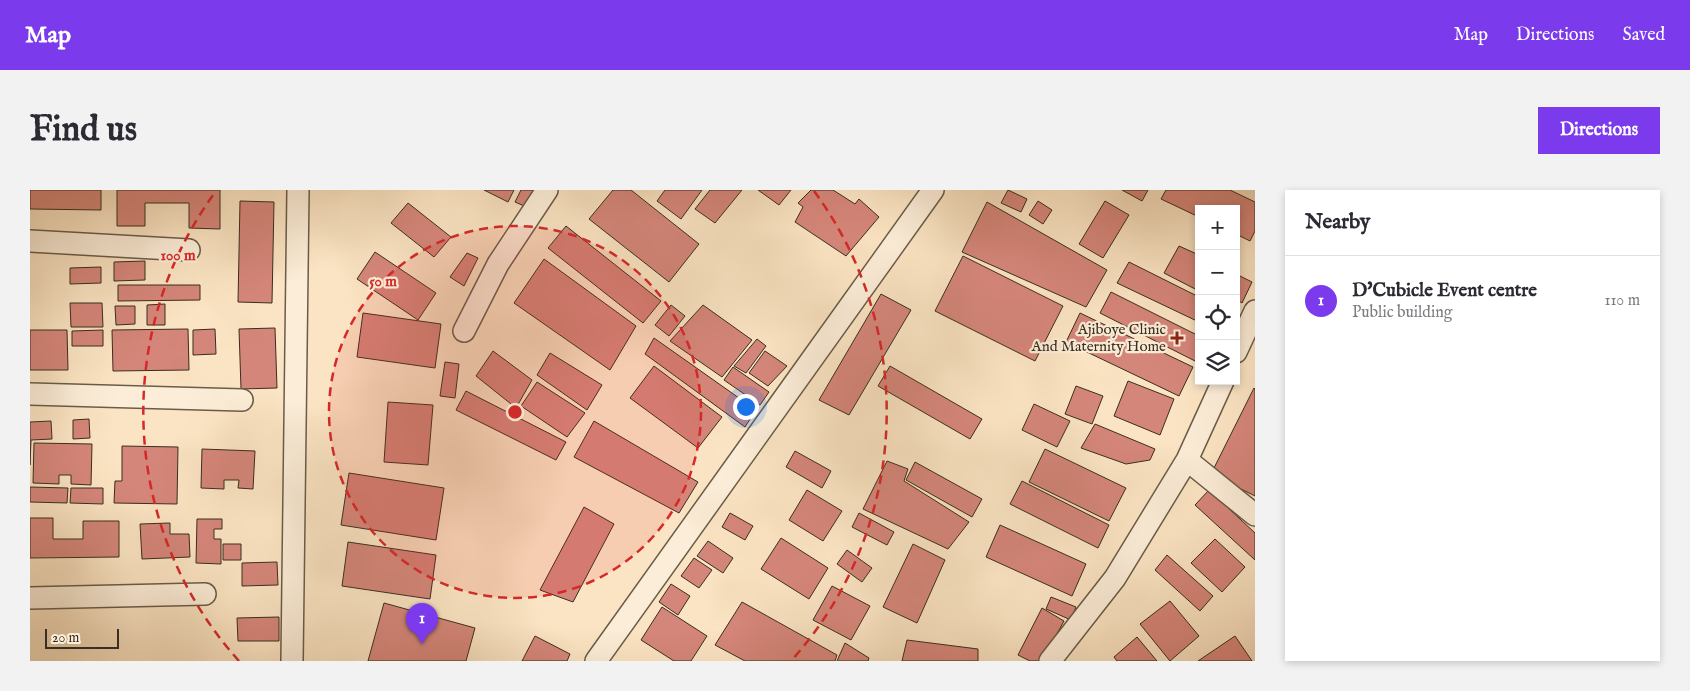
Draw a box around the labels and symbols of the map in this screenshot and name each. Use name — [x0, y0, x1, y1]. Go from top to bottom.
text: 100 m — [160, 246, 196, 265]
text: 50 m — [369, 272, 397, 291]
place label: Ajiboye Clinic And Maternity Home — [1031, 320, 1166, 356]
marker: Ajiboye Clinic And Maternity Home — [1170, 331, 1184, 345]
your location — [733, 394, 759, 420]
centre of rings — [506, 403, 524, 421]
pin: 1 — [406, 603, 438, 644]
scale bar — [45, 626, 119, 649]

